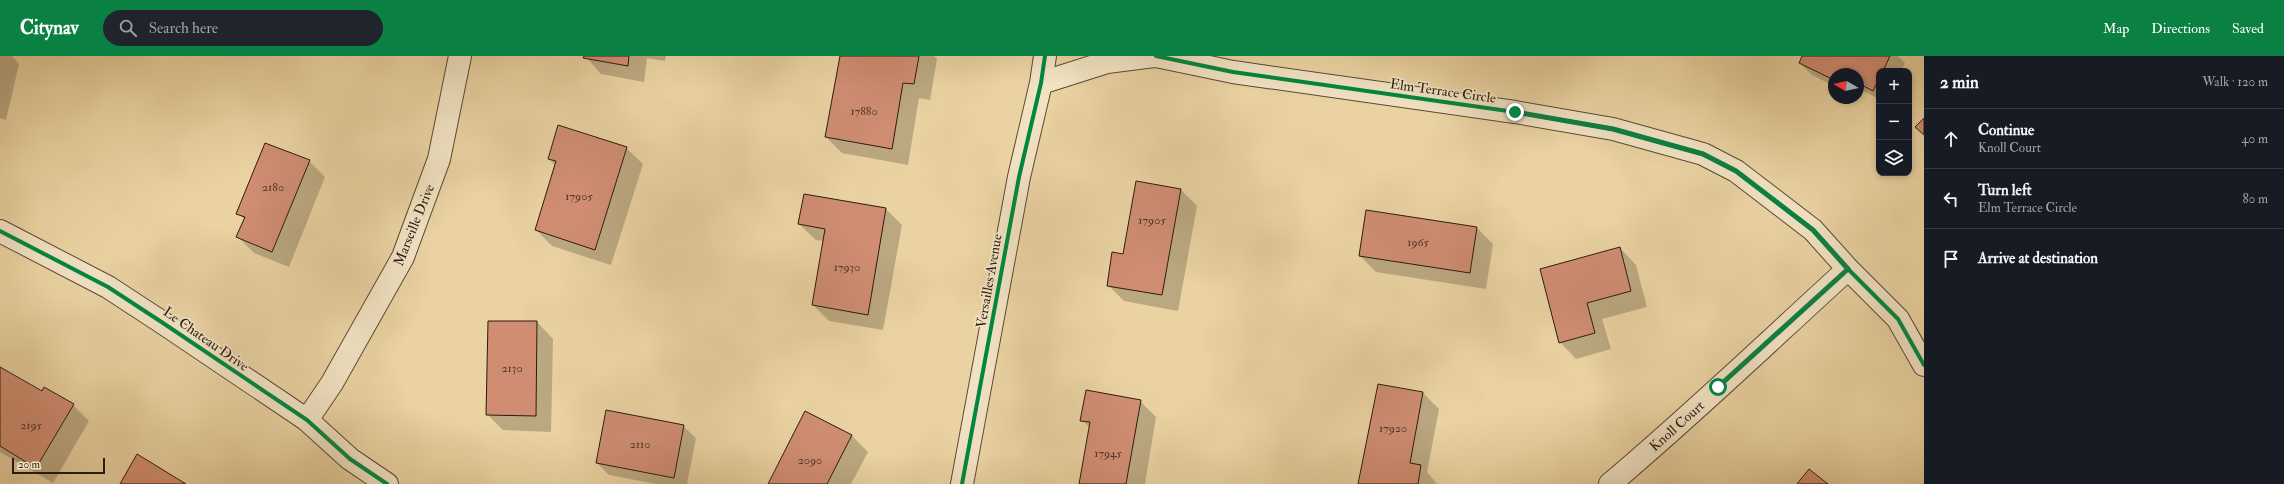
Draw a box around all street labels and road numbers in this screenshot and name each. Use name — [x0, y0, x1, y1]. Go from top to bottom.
street label: Elm Terrace Circle — [1389, 75, 1497, 107]
street label: Marseille Drive — [390, 181, 438, 268]
street label: Versailles Avenue — [972, 232, 1006, 329]
street label: Le Chateau Drive — [160, 303, 252, 375]
street label: Knoll Court — [1646, 397, 1708, 455]

